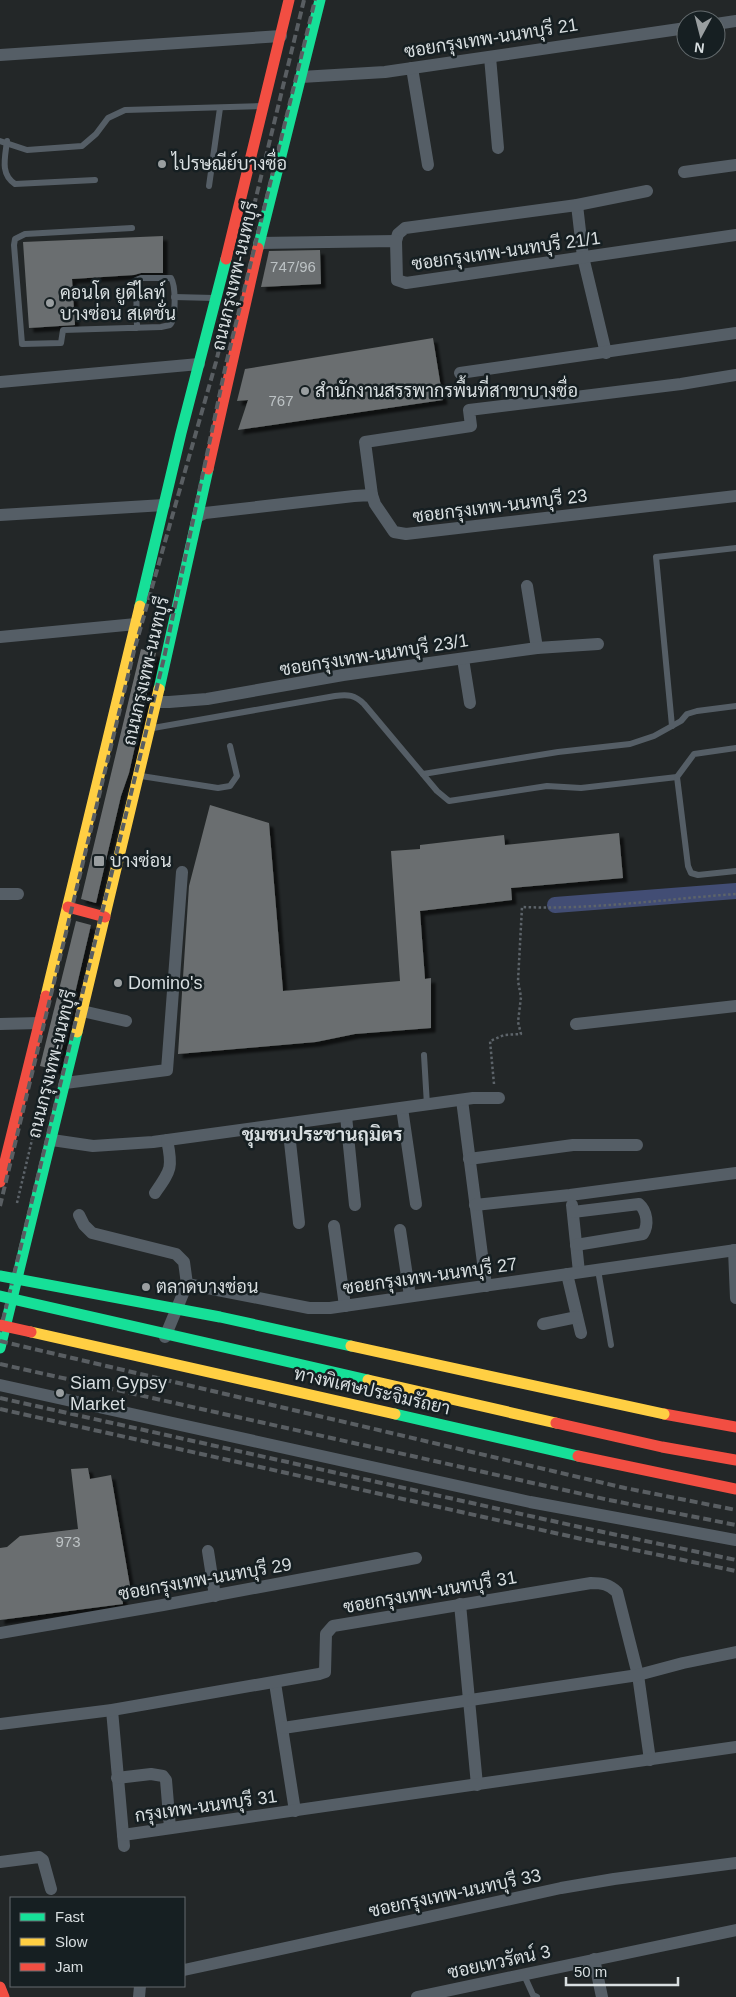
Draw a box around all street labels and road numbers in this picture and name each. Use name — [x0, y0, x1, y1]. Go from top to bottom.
street label: ซอยกรุงเทพ-นนทบุรี 21 — [402, 11, 580, 64]
street label: ถนนกรุงเทพ-นนทบุรี — [205, 199, 264, 353]
street label: ซอยกรุงเทพ-นนทบุรี 21/1 — [410, 225, 602, 276]
street label: ซอยกรุงเทพ-นนทบุรี 23 — [411, 482, 589, 529]
street label: ถนนกรุงเทพ-นนทบุรี — [116, 594, 175, 748]
street label: ซอยกรุงเทพ-นนทบุรี 23/1 — [278, 627, 470, 682]
street label: ถนนกรุงเทพ-นนทบุรี — [21, 987, 82, 1141]
street label: ซอยกรุงเทพ-นนทบุรี 27 — [341, 1251, 519, 1300]
street label: ทางพิเศษประจิมรัถยา — [292, 1362, 452, 1419]
street label: ซอยกรุงเทพ-นนทบุรี 29 — [116, 1551, 294, 1606]
street label: ซอยกรุงเทพ-นนทบุรี 31 — [341, 1564, 519, 1619]
street label: กรุงเทพ-นนทบุรี 31 — [133, 1783, 279, 1828]
street label: ซอยกรุงเทพ-นนทบุรี 33 — [366, 1862, 543, 1923]
street label: ซอยเทวรัตน์ 3 — [445, 1938, 552, 1983]

